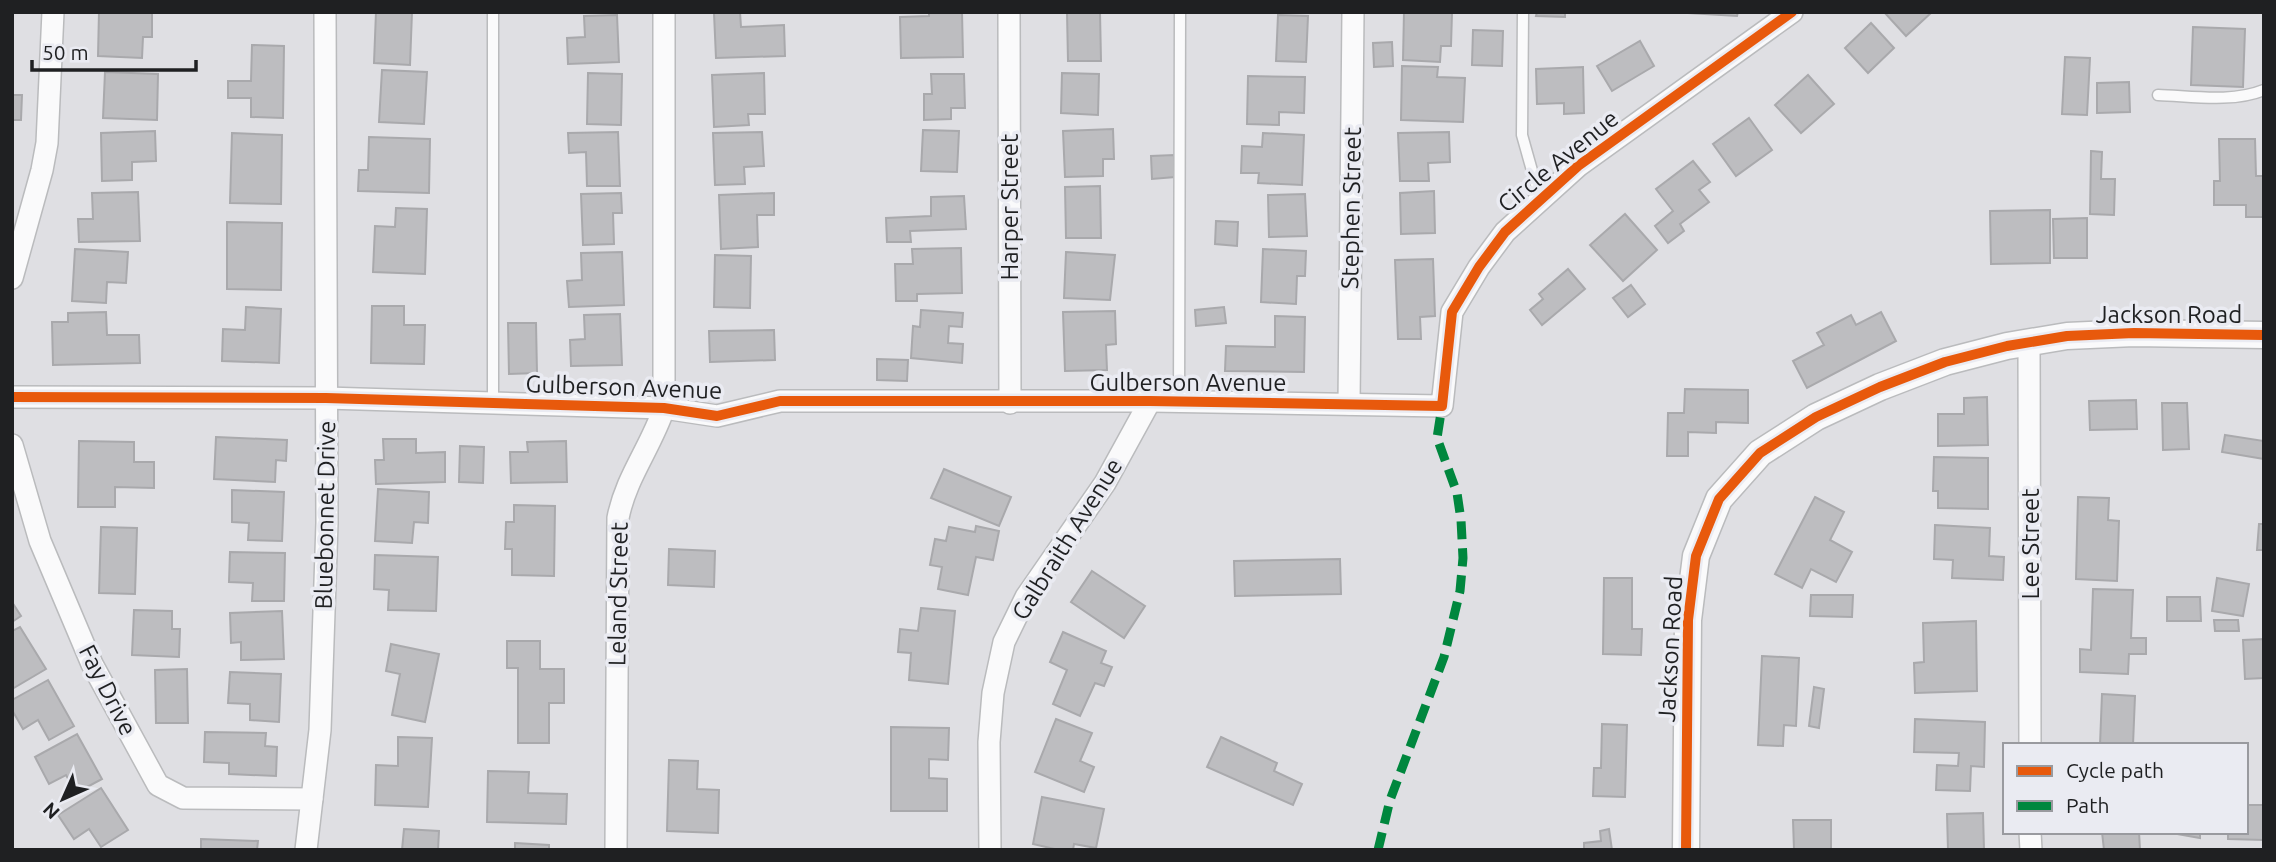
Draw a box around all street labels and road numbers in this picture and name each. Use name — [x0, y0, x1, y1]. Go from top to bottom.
street label: Circle Avenue — [1493, 104, 1623, 218]
street label: Stephen Street — [1336, 126, 1366, 289]
street label: Harper Street — [996, 133, 1023, 281]
street label: Jackson Road — [2096, 301, 2242, 328]
street label: Gulberson Avenue — [1090, 369, 1286, 396]
street label: Gulberson Avenue — [525, 370, 723, 404]
street label: Bluebonnet Drive — [310, 420, 340, 610]
street label: Galbraith Avenue — [1006, 453, 1128, 625]
street label: Lee Street — [2017, 488, 2044, 600]
street label: Leland Street — [603, 521, 633, 666]
street label: Jackson Road — [1653, 575, 1687, 723]
street label: Fay Drive — [74, 640, 142, 740]

